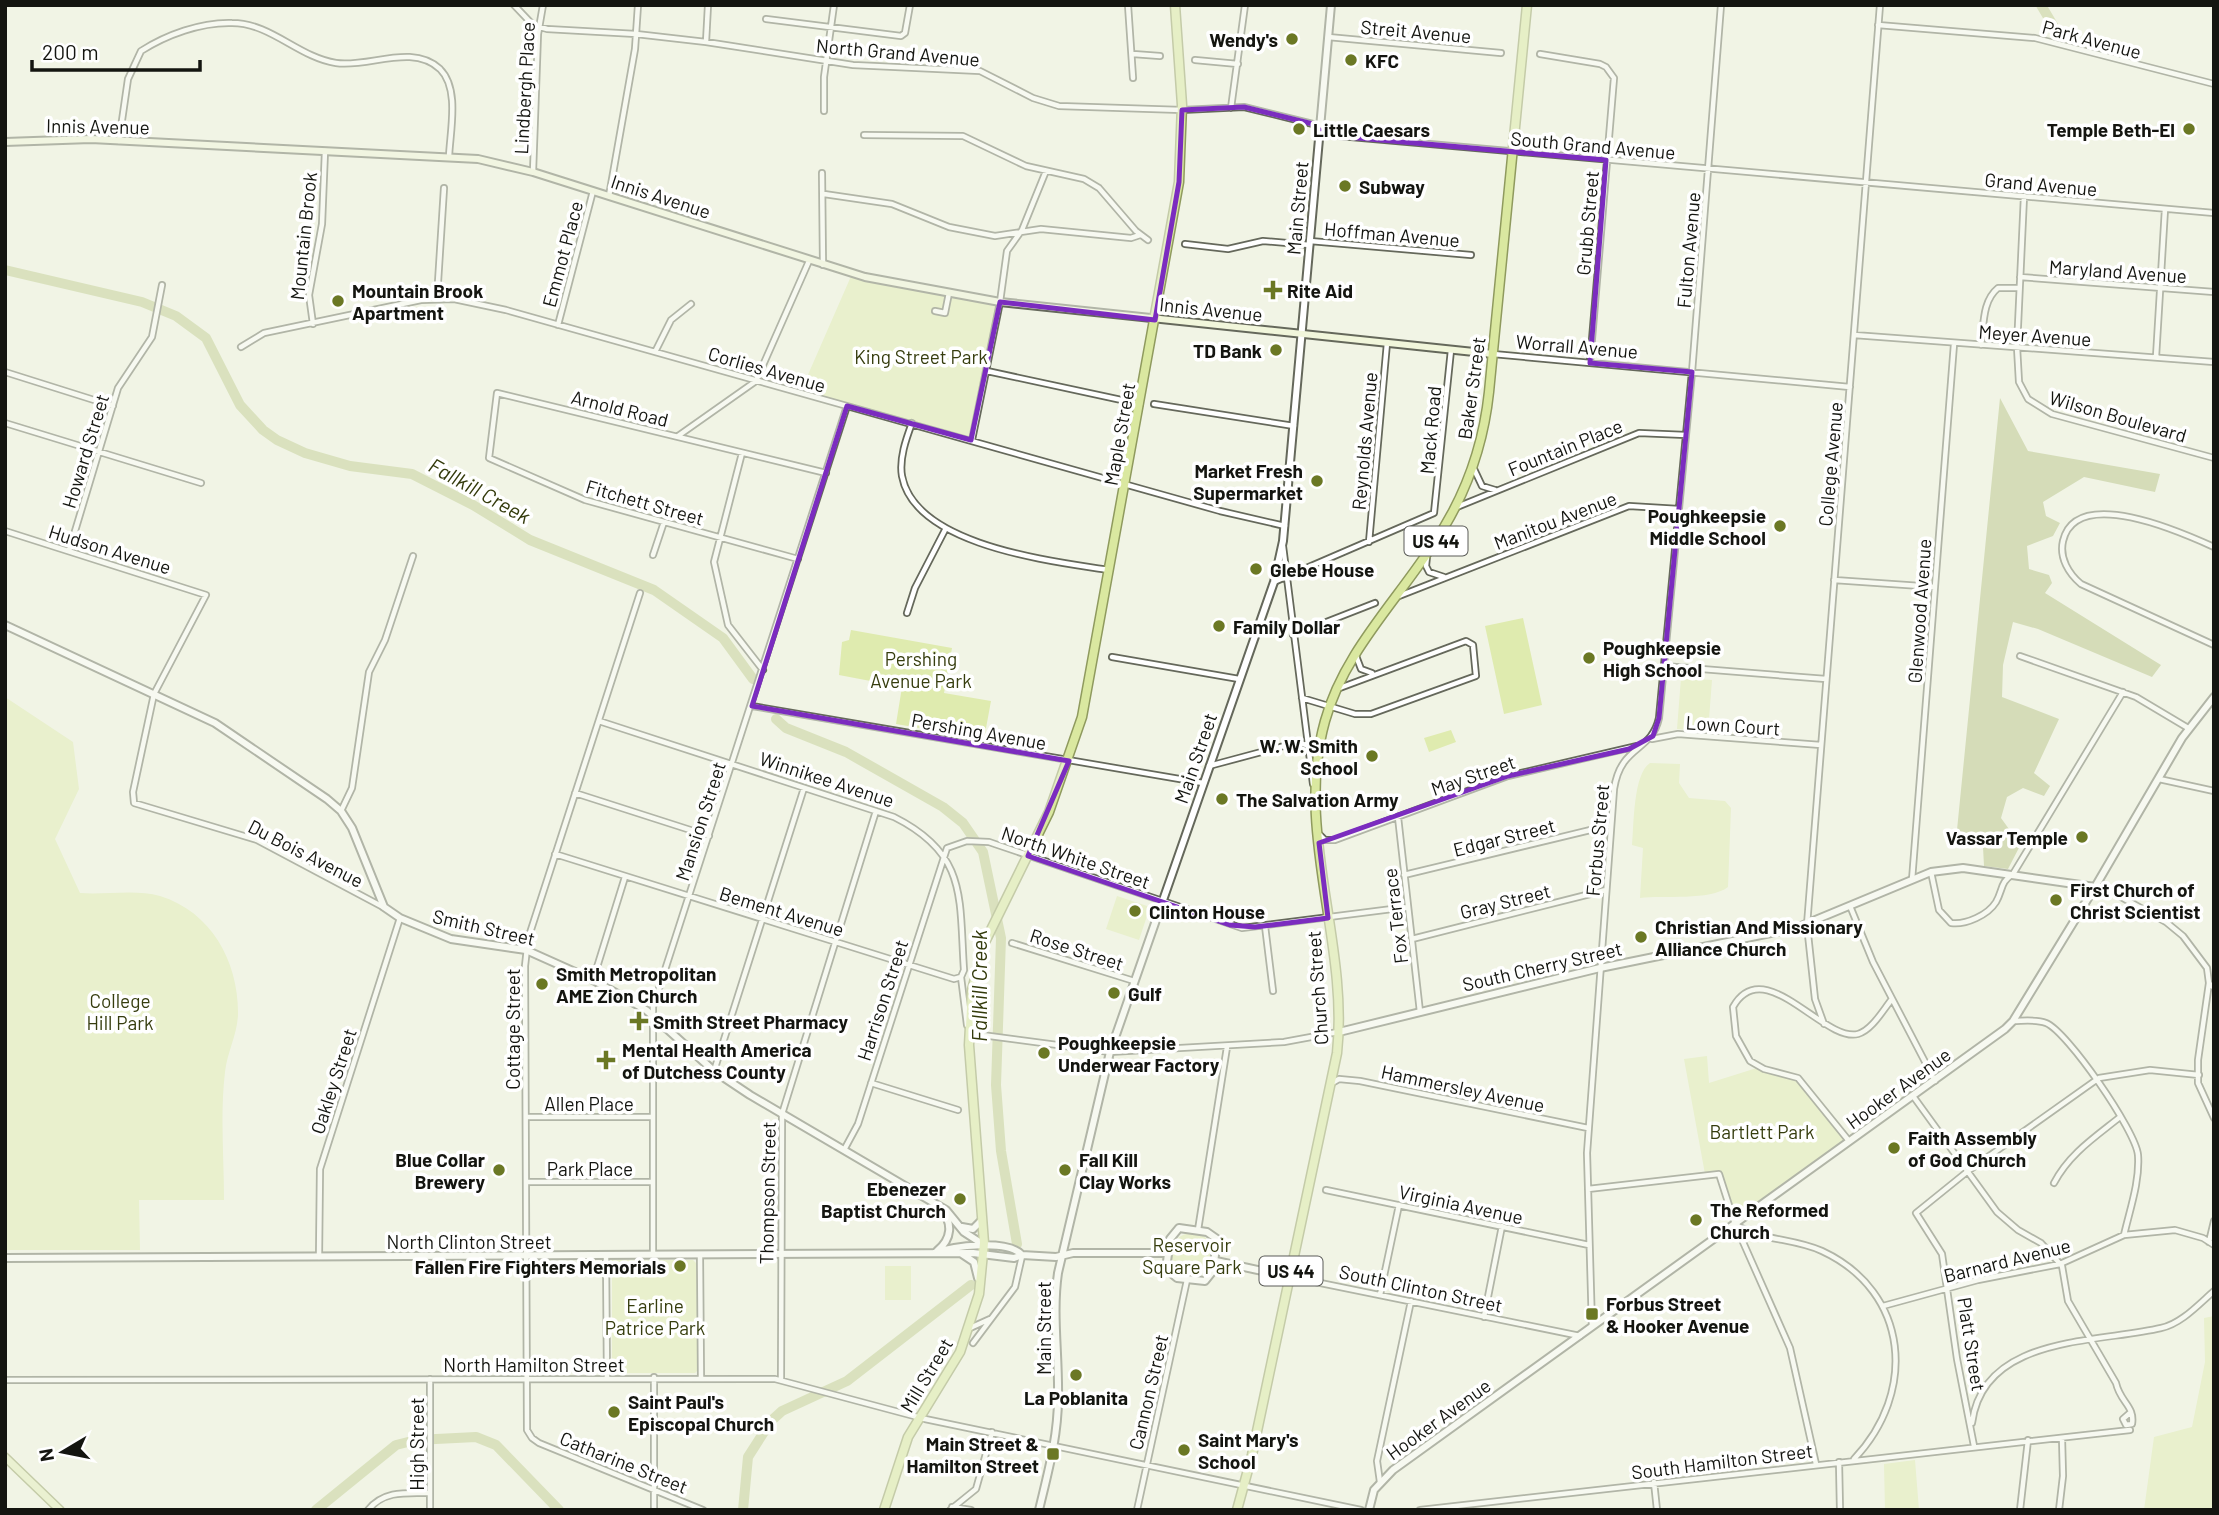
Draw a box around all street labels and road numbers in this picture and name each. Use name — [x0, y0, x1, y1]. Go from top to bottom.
street label: Streit Avenue — [1360, 15, 1472, 47]
street label: Park Avenue — [2040, 15, 2144, 63]
street label: Lindbergh Place — [509, 21, 539, 155]
street label: North Grand Avenue — [815, 33, 981, 71]
street label: Innis Avenue — [46, 114, 150, 138]
street label: South Grand Avenue — [1510, 126, 1676, 164]
street label: Main Street — [1281, 160, 1313, 256]
street label: Grand Avenue — [1984, 168, 2098, 200]
street label: Innis Avenue — [608, 169, 714, 223]
street label: Grubb Street — [1571, 170, 1603, 276]
street label: Mountain Brook — [285, 171, 321, 301]
street label: Fulton Avenue — [1671, 191, 1705, 309]
street label: Emmot Place — [537, 198, 587, 310]
street label: Hoffman Avenue — [1323, 217, 1461, 251]
street label: Maryland Avenue — [2048, 255, 2188, 287]
street label: Innis Avenue — [1158, 292, 1264, 326]
street label: Meyer Avenue — [1978, 320, 2092, 350]
street label: Worrall Avenue — [1515, 329, 1639, 363]
street label: Baker Street — [1452, 335, 1490, 441]
street label: Corlies Avenue — [706, 341, 828, 397]
street label: Reynolds Avenue — [1346, 371, 1382, 511]
street label: Maple Street — [1099, 381, 1139, 487]
street label: Arnold Road — [569, 385, 671, 431]
street label: Mack Road — [1415, 385, 1445, 475]
street label: Wilson Boulevard — [2047, 385, 2189, 447]
street label: Howard Street — [57, 391, 113, 511]
street label: College Avenue — [1813, 401, 1847, 527]
street label: Fountain Place — [1504, 414, 1626, 480]
street label: Fitchett Street — [583, 474, 707, 530]
street label: Manitou Avenue — [1490, 486, 1620, 554]
street label: Hudson Avenue — [46, 519, 174, 579]
road number: US 44 — [1404, 526, 1468, 556]
street label: Glenwood Avenue — [1902, 538, 1936, 684]
street label: Pershing Avenue — [910, 708, 1048, 754]
street label: Main Street — [1169, 710, 1221, 806]
street label: Lown Court — [1685, 710, 1781, 740]
street label: Winnikee Avenue — [757, 746, 897, 812]
street label: May Street — [1428, 750, 1518, 800]
street label: Mansion Street — [670, 759, 730, 883]
street label: Forbus Street — [1581, 783, 1613, 897]
street label: Edgar Street — [1451, 813, 1557, 861]
street label: Du Bois Avenue — [245, 814, 367, 892]
street label: North White Street — [999, 821, 1153, 893]
street label: Fox Terrace — [1378, 867, 1412, 965]
street label: Gray Street — [1457, 879, 1553, 923]
street label: Bement Avenue — [717, 881, 847, 941]
street label: Smith Street — [431, 904, 537, 950]
street label: Rose Street — [1027, 923, 1127, 975]
street label: Church Street — [1302, 930, 1332, 1046]
street label: Harrison Street — [852, 936, 912, 1064]
street label: South Cherry Street — [1460, 936, 1624, 996]
street label: Cottage Street — [501, 968, 524, 1090]
street label: Oakley Street — [305, 1025, 361, 1137]
street label: Hooker Avenue — [1841, 1042, 1955, 1134]
street label: Hammersley Avenue — [1379, 1059, 1547, 1117]
street label: Allen Place — [544, 1092, 634, 1115]
street label: Thompson Street — [754, 1121, 780, 1265]
street label: Park Place — [547, 1157, 633, 1180]
street label: Virginia Avenue — [1397, 1180, 1525, 1228]
street label: North Clinton Street — [386, 1230, 552, 1253]
street label: Barnard Avenue — [1941, 1233, 2073, 1287]
road number: US 44 — [1260, 1256, 1322, 1286]
street label: South Clinton Street — [1337, 1259, 1505, 1317]
street label: Main Street — [1032, 1281, 1055, 1375]
street label: Platt Street — [1953, 1295, 1991, 1393]
street label: Cannon Street — [1124, 1332, 1172, 1452]
street label: Mill Street — [895, 1334, 957, 1416]
street label: North Hamilton Street — [443, 1353, 625, 1376]
street label: Hooker Avenue — [1381, 1373, 1495, 1465]
street label: High Street — [405, 1397, 428, 1491]
street label: Catharine Street — [557, 1426, 691, 1498]
street label: South Hamilton Street — [1630, 1438, 1814, 1484]

